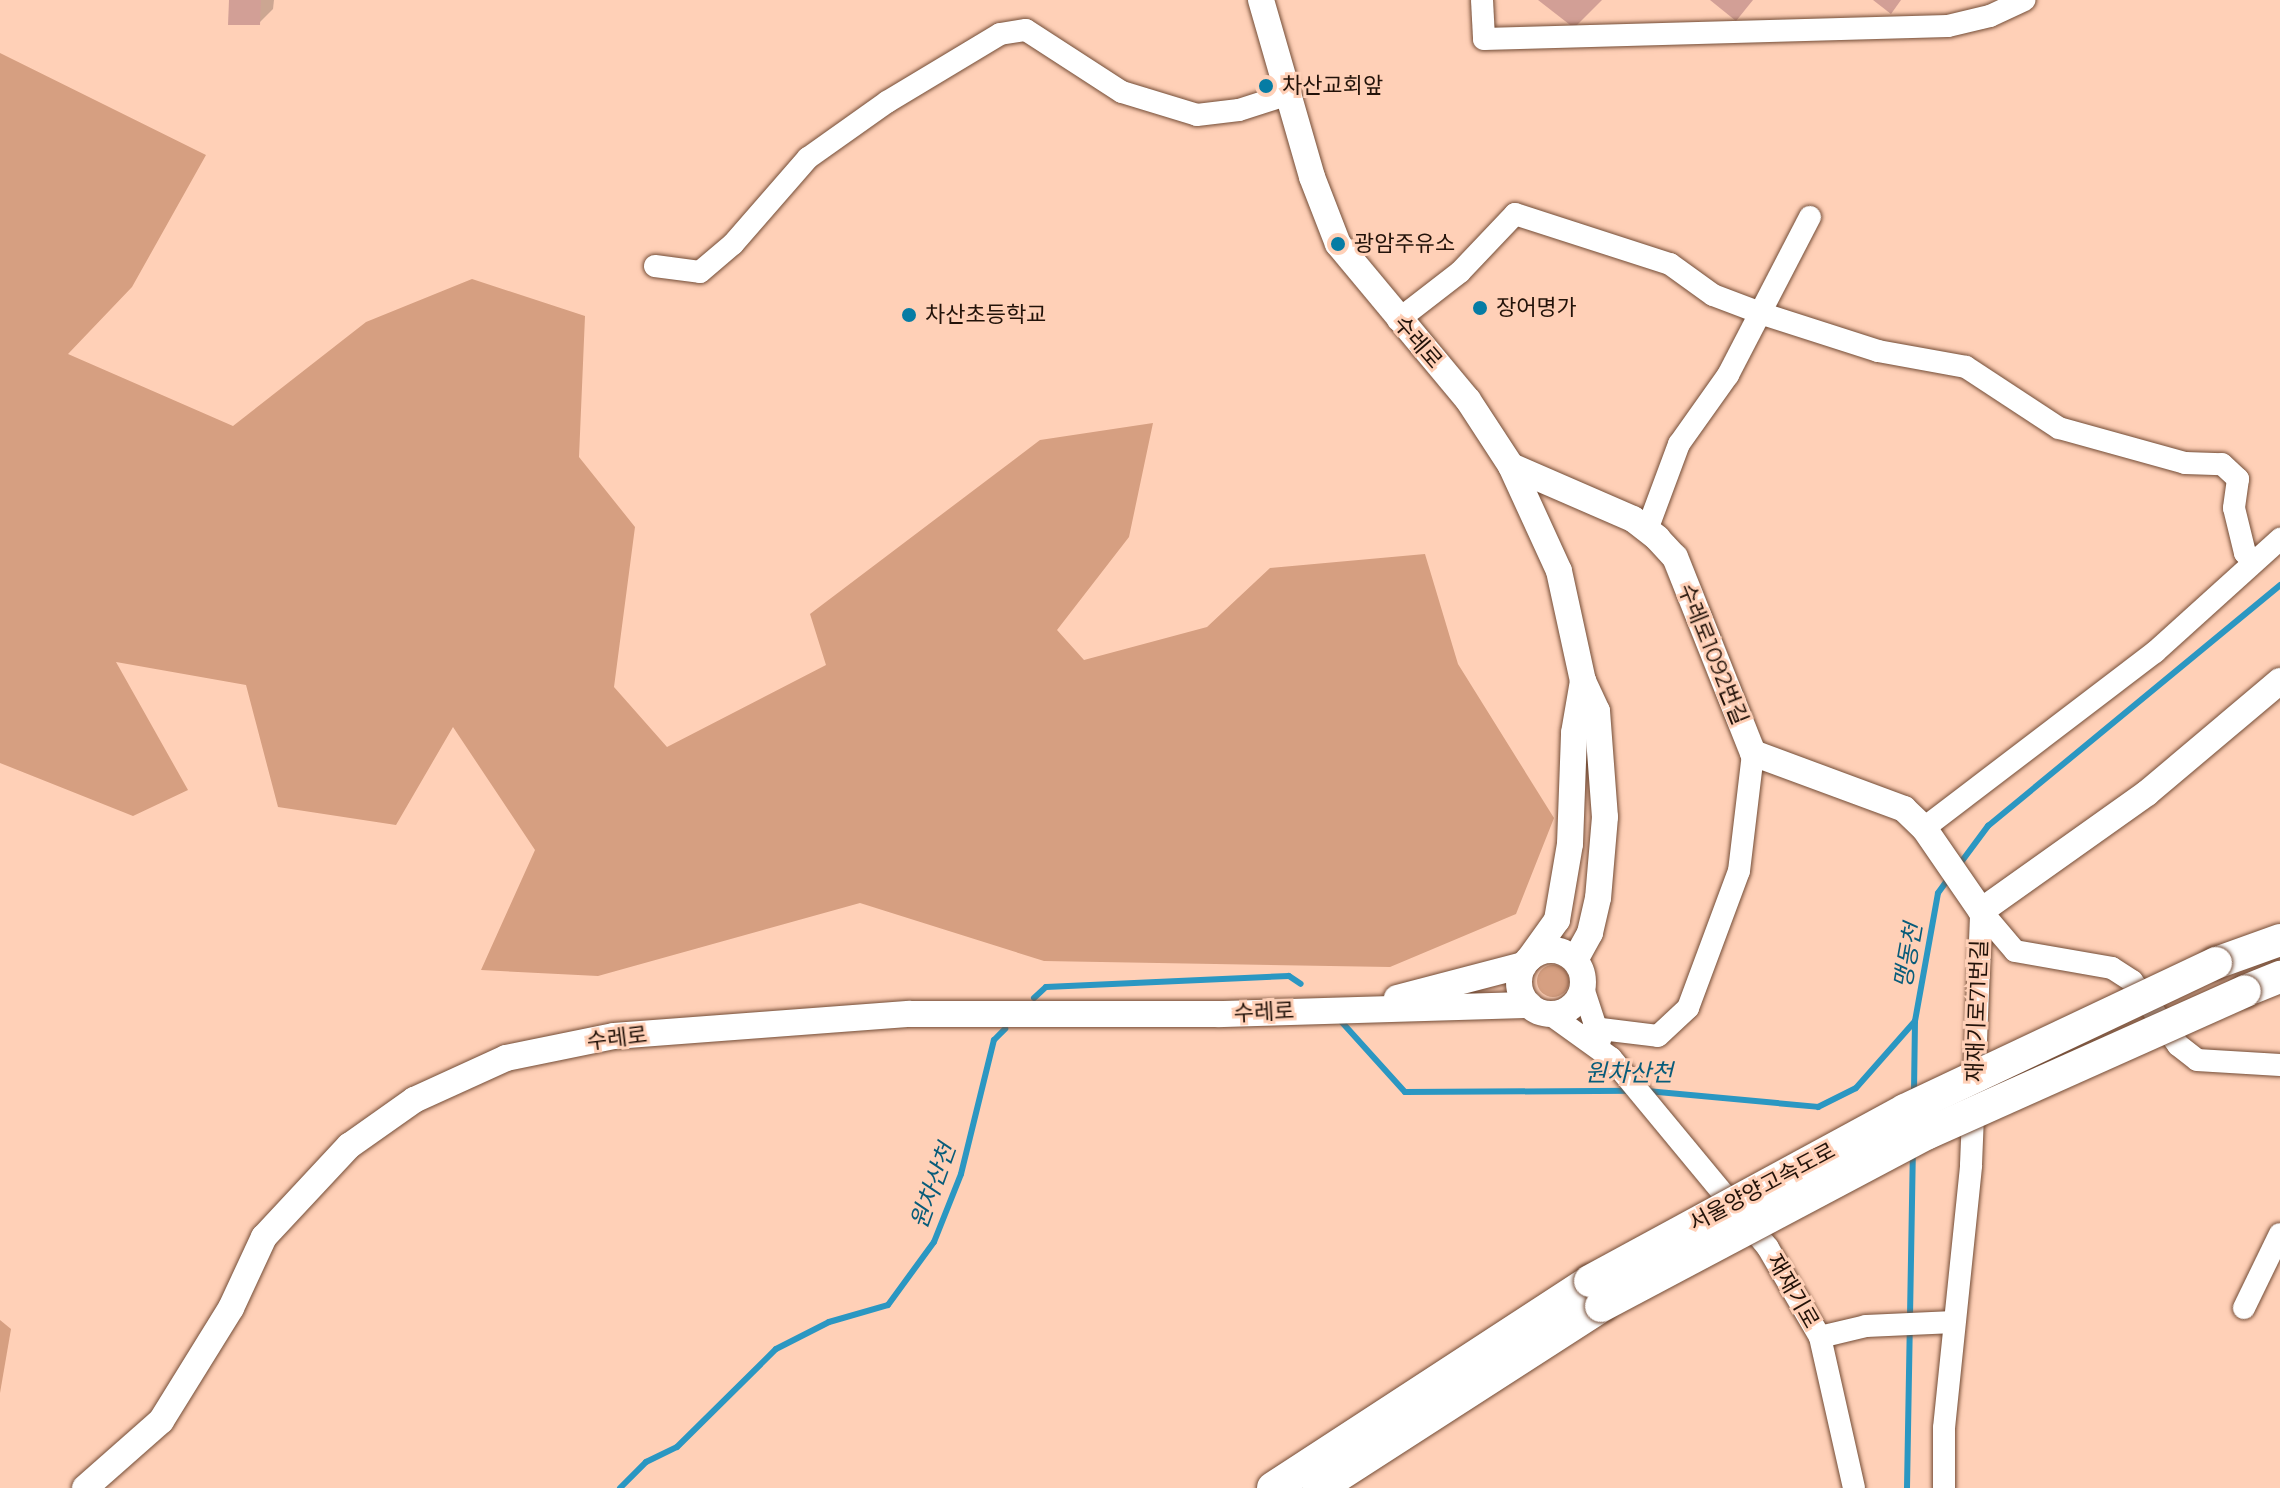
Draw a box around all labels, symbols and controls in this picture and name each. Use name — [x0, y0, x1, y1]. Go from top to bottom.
place label: 차산교회앞 — [1282, 73, 1383, 99]
marker: 차산교회앞 — [1257, 77, 1275, 95]
place label: 광암주유소 — [1354, 231, 1455, 257]
marker: 광암주유소 — [1329, 235, 1347, 253]
place label: 장어명가 — [1496, 295, 1577, 321]
marker: 장어명가 — [1471, 299, 1489, 317]
place label: 차산초등학교 — [925, 302, 1046, 328]
marker: 차산초등학교 — [900, 306, 918, 324]
street label: 수레로 — [1388, 310, 1448, 374]
street label: 수레로1092번길 — [1673, 580, 1753, 728]
water label: 맹동천 — [1888, 921, 1928, 991]
street label: 재재기로71번길 — [1961, 939, 1993, 1083]
street label: 수레로 — [1233, 997, 1295, 1027]
street label: 수레로 — [585, 1021, 649, 1055]
water label: 원차산천 — [1585, 1059, 1673, 1087]
street label: 서울양양고속도로 — [1684, 1137, 1840, 1237]
water label: 원차산천 — [904, 1140, 962, 1232]
street label: 재재기로 — [1761, 1249, 1825, 1333]

